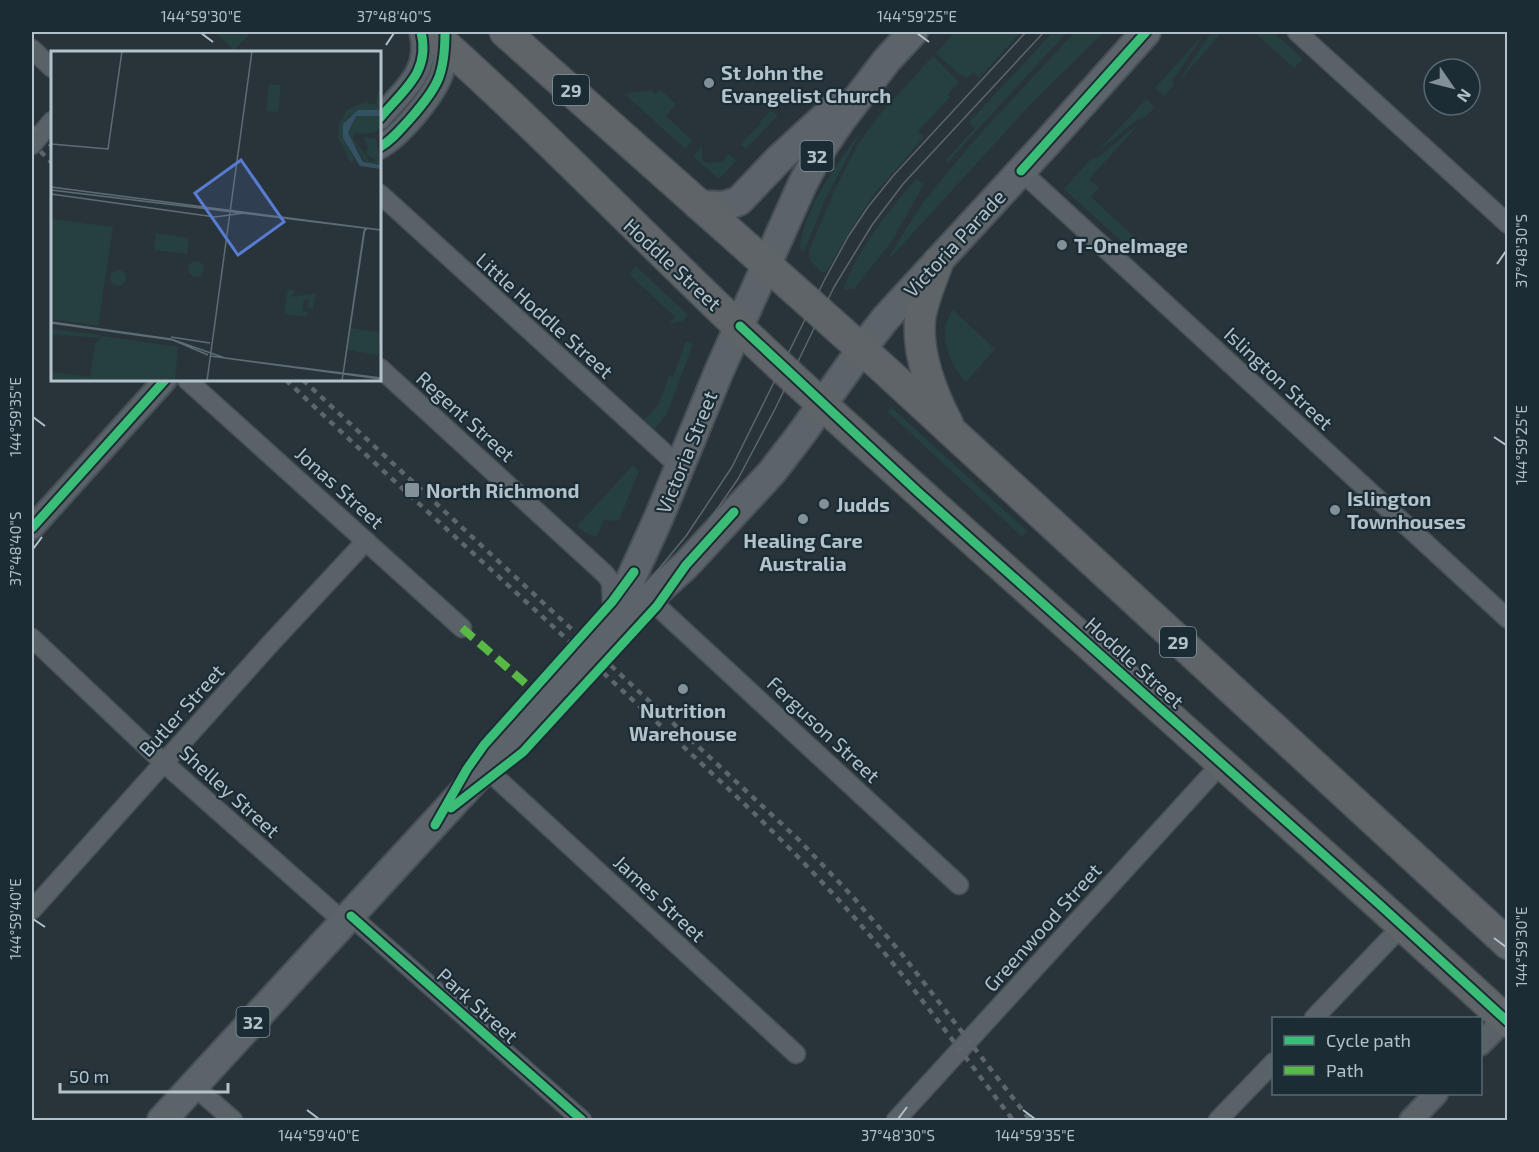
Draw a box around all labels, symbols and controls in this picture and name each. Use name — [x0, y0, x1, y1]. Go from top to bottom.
text: 144°59'30"E — [161, 7, 241, 25]
text: 37°48'40"S — [357, 7, 431, 25]
text: 144°59'25"E — [877, 7, 957, 25]
inset map — [51, 51, 381, 381]
north arrow — [1422, 57, 1482, 117]
place label: St John the Evangelist Church — [721, 60, 891, 107]
road number: 29 — [553, 75, 589, 105]
marker: St John the Evangelist Church — [702, 76, 716, 90]
text: N — [1454, 86, 1476, 106]
road number: 32 — [800, 141, 834, 171]
street label: Victoria Parade — [898, 184, 1010, 302]
street label: Hoddle Street — [619, 213, 727, 315]
text: 37°48'30"S — [1512, 214, 1530, 288]
place label: T-OneImage — [1074, 233, 1188, 257]
marker: T-OneImage — [1055, 238, 1069, 252]
street label: Little Hoddle Street — [472, 247, 619, 383]
street label: Islington Street — [1220, 322, 1339, 435]
street label: Regent Street — [412, 366, 520, 467]
text: 144°59'35"E — [6, 377, 24, 457]
street label: Victoria Street — [651, 387, 722, 517]
text: 144°59'25"E — [1512, 405, 1530, 485]
street label: Jonas Street — [291, 441, 390, 533]
place label: North Richmond — [426, 478, 579, 502]
marker: North Richmond — [403, 481, 421, 499]
place label: Islington Townhouses — [1347, 486, 1466, 533]
place label: Judds — [836, 492, 890, 516]
marker: Judds — [817, 497, 831, 511]
marker: Islington Townhouses — [1328, 503, 1342, 517]
text: 37°48'40"S — [6, 512, 24, 586]
marker: Healing Care Australia — [796, 512, 810, 526]
place label: Healing Care Australia — [743, 528, 863, 575]
street label: Hoddle Street — [1081, 611, 1190, 713]
road number: 29 — [1160, 627, 1196, 657]
street label: Butler Street — [133, 659, 229, 761]
street label: Ferguson Street — [763, 671, 885, 787]
marker: Nutrition Warehouse — [676, 682, 690, 696]
place label: Nutrition Warehouse — [629, 698, 737, 745]
street label: Shelley Street — [175, 740, 285, 842]
street label: James Street — [609, 850, 711, 947]
street label: Greenwood Street — [978, 858, 1106, 996]
text: 144°59'40"E — [6, 878, 24, 960]
text: 144°59'30"E — [1512, 907, 1530, 987]
street label: Park Street — [433, 962, 524, 1048]
road number: 32 — [236, 1007, 270, 1037]
legend — [1272, 1017, 1482, 1095]
text: Cycle path — [1326, 1029, 1411, 1051]
scale bar — [60, 1056, 228, 1094]
text: Path — [1326, 1059, 1364, 1081]
text: 50 m — [69, 1065, 109, 1087]
text: 144°59'40"E — [278, 1126, 360, 1144]
text: 37°48'30"S — [861, 1126, 935, 1144]
text: 144°59'35"E — [995, 1126, 1075, 1144]

